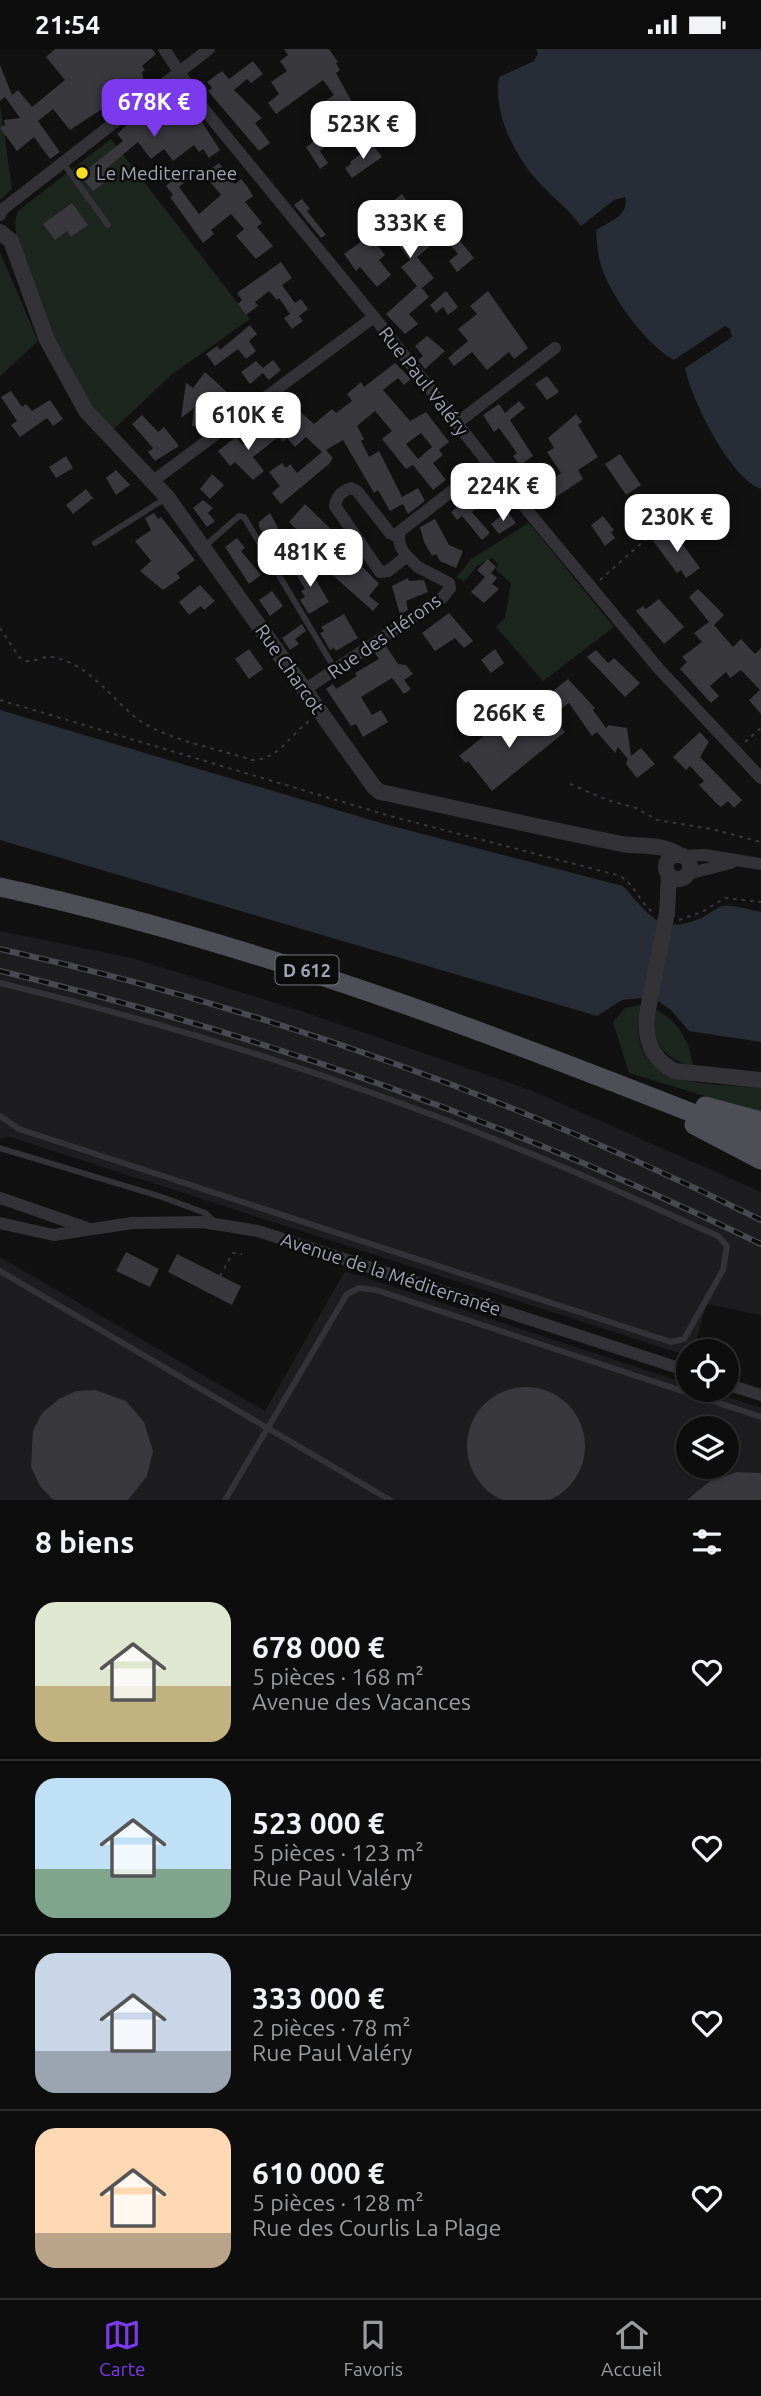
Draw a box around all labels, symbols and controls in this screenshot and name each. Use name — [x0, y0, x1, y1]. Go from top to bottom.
text: 21:54 — [35, 10, 100, 39]
pin: 678K € — [97, 80, 211, 139]
text: 678K € — [118, 89, 190, 114]
pin: 523K € — [306, 101, 420, 161]
text: 523K € — [327, 111, 399, 136]
place label: Le Mediterranee — [96, 162, 237, 184]
marker: Le Mediterranee — [74, 165, 90, 181]
pin: 333K € — [353, 201, 467, 260]
text: 333K € — [374, 210, 446, 235]
street label: Rue Paul Valéry — [375, 322, 473, 440]
pin: 610K € — [191, 393, 305, 452]
text: 610K € — [212, 402, 284, 427]
pin: 224K € — [446, 463, 560, 523]
text: 224K € — [467, 473, 539, 498]
pin: 230K € — [620, 495, 734, 554]
text: 230K € — [641, 504, 713, 529]
pin: 481K € — [253, 529, 367, 589]
text: 481K € — [274, 539, 346, 564]
street label: Rue des Hérons — [323, 589, 445, 683]
street label: Rue Charcot — [251, 620, 329, 718]
pin: 266K € — [452, 691, 566, 750]
text: 266K € — [473, 700, 545, 725]
road number: D 612 — [276, 955, 338, 985]
street label: Avenue de la Méditerranée — [278, 1228, 504, 1320]
map controls — [676, 1339, 739, 1479]
button: locate — [676, 1339, 739, 1402]
button: layers — [676, 1416, 739, 1479]
icon: filters — [688, 1523, 726, 1561]
text: 8 biens — [35, 1525, 134, 1559]
icon: home — [91, 1630, 175, 1714]
text: 678 000 € — [252, 1630, 385, 1664]
icon: heart — [688, 1653, 726, 1691]
text: 5 pièces · 168 m² — [252, 1664, 424, 1689]
text: Avenue des Vacances — [252, 1689, 471, 1714]
icon: home — [91, 1806, 175, 1890]
text: 523 000 € — [252, 1806, 385, 1840]
icon: heart — [688, 1829, 726, 1867]
text: 5 pièces · 123 m² — [252, 1840, 424, 1865]
text: Rue Paul Valéry — [252, 1865, 412, 1890]
icon: home — [91, 1981, 175, 2065]
text: 333 000 € — [252, 1981, 385, 2015]
icon: heart — [688, 2004, 726, 2042]
text: 2 pièces · 78 m² — [252, 2015, 411, 2040]
text: Rue Paul Valéry — [252, 2040, 412, 2065]
icon: home — [91, 2156, 175, 2240]
text: 610 000 € — [252, 2156, 385, 2190]
icon: heart — [688, 2179, 726, 2217]
text: 5 pièces · 128 m² — [252, 2190, 424, 2215]
text: Rue des Courlis La Plage — [252, 2215, 501, 2240]
tab: Carte — [99, 2316, 146, 2380]
tab: Favoris — [344, 2316, 403, 2380]
tab: Accueil — [601, 2316, 662, 2380]

